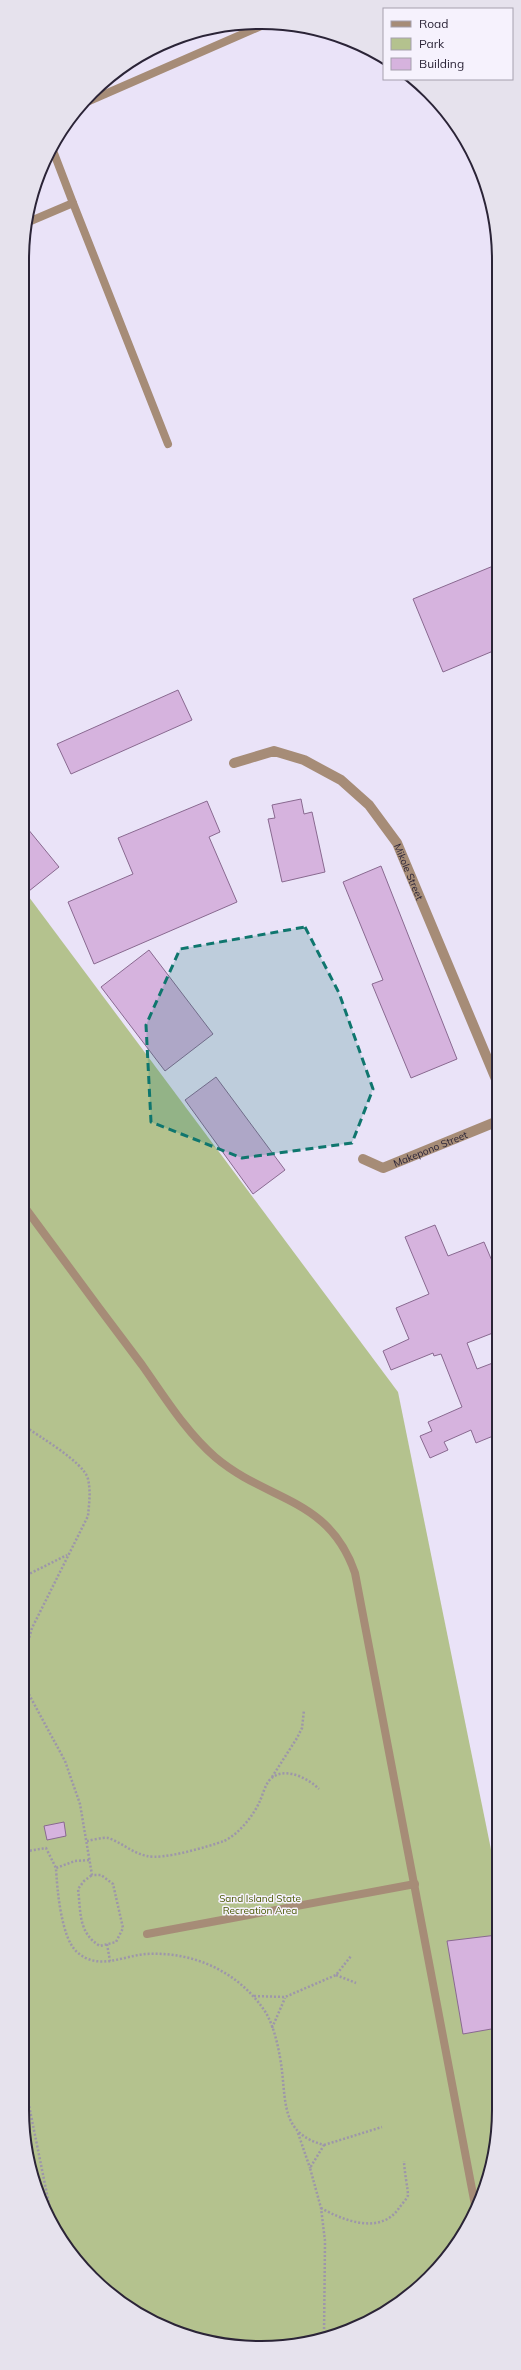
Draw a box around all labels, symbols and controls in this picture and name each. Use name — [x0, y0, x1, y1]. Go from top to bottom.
legend — [383, 8, 513, 80]
text: Road — [419, 16, 448, 31]
text: Park — [419, 36, 445, 51]
text: Building — [419, 56, 464, 71]
street label: Mikole Street — [391, 842, 426, 902]
street label: Makepono Street — [392, 1128, 470, 1170]
park label: Sand Island State Recreation Area — [219, 1892, 301, 1917]

